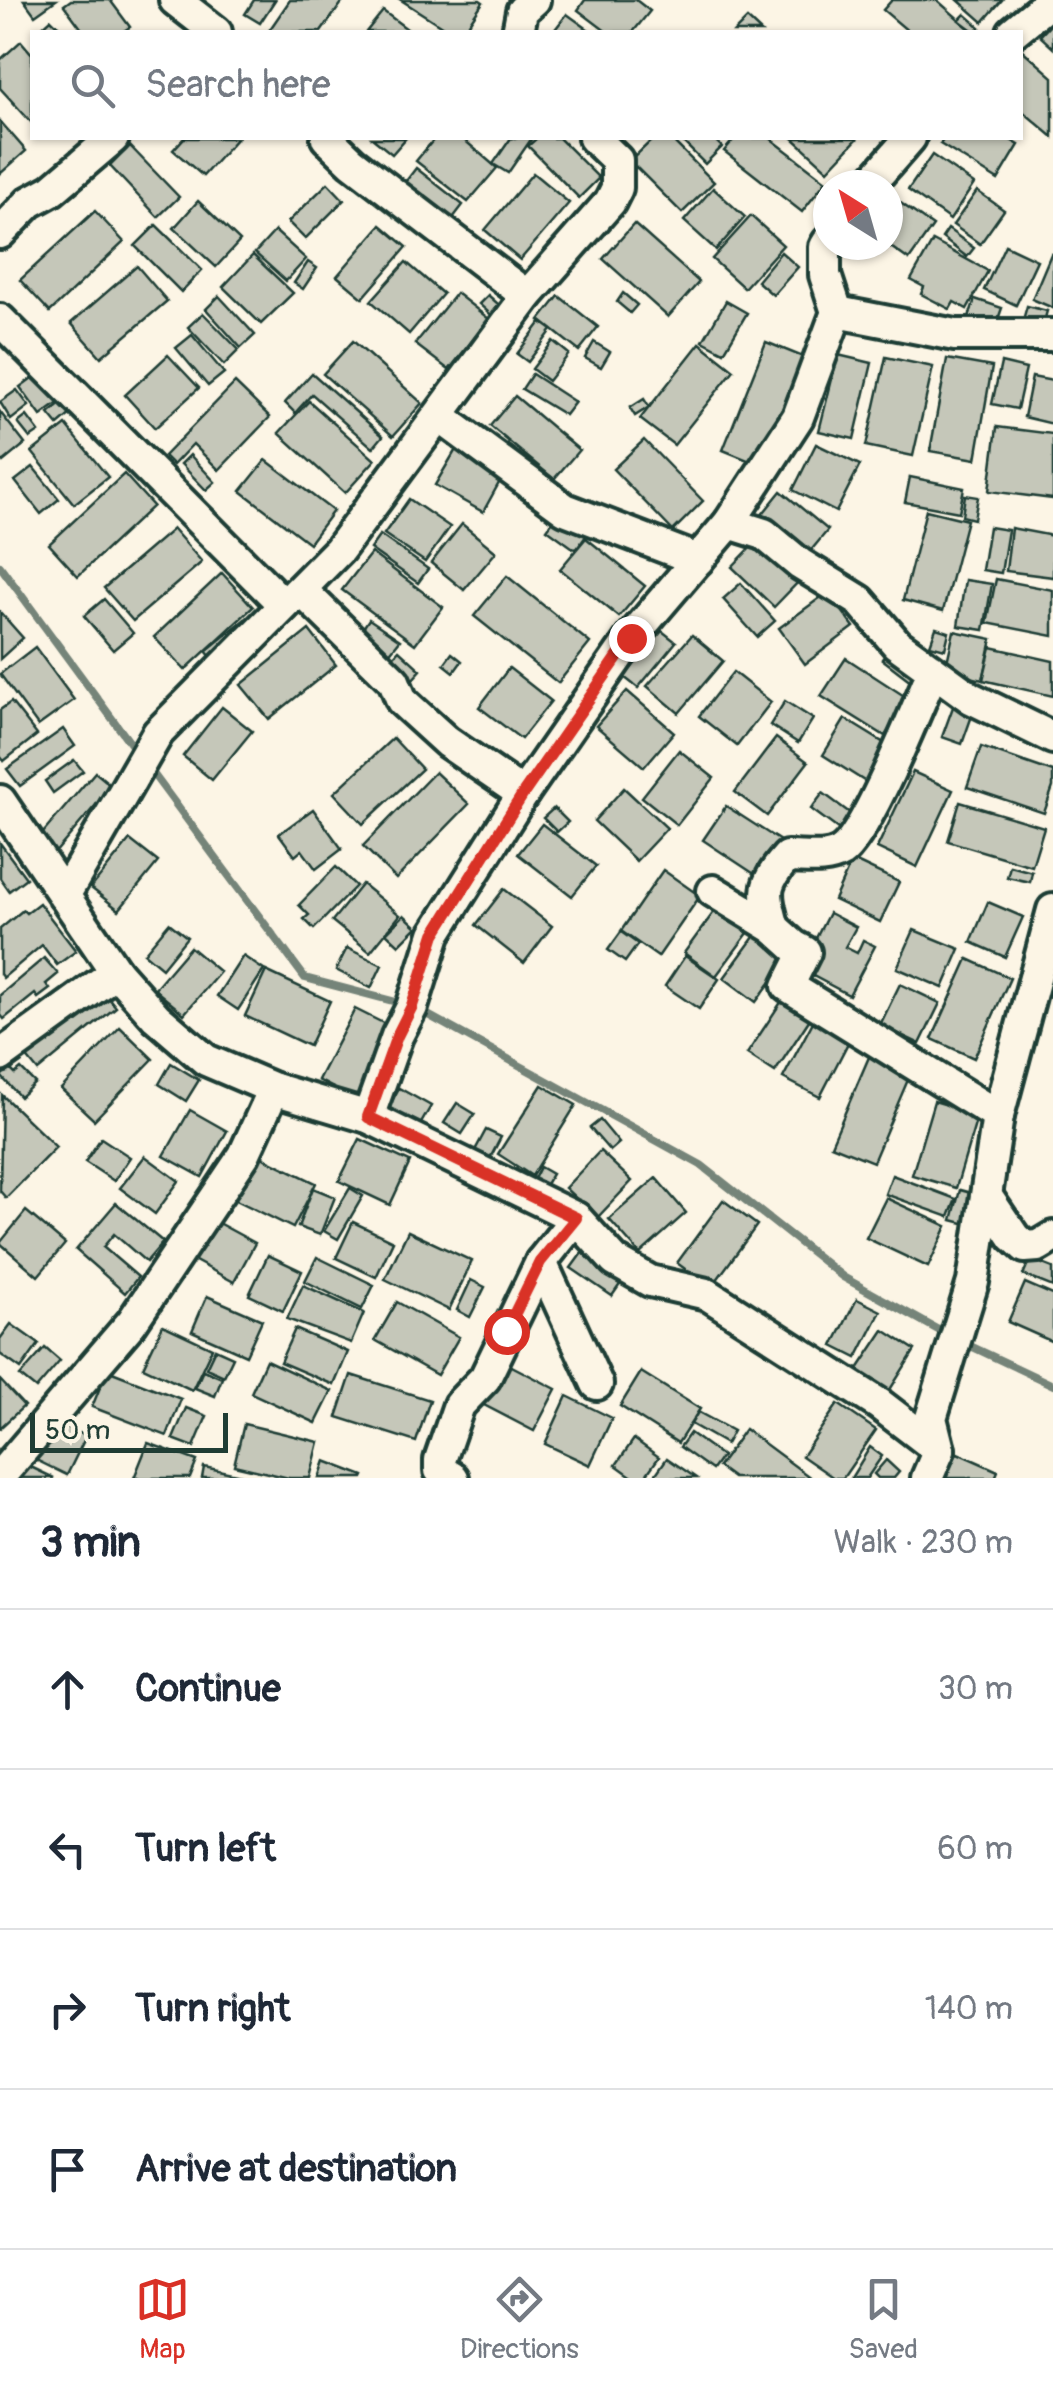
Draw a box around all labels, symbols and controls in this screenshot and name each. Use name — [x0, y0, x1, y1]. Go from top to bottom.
search box — [30, 30, 1023, 140]
icon: search — [65, 58, 120, 113]
text: Search here — [145, 61, 331, 109]
north arrow — [813, 170, 903, 260]
route end — [609, 616, 655, 662]
route start — [484, 1309, 530, 1355]
scale bar — [30, 1408, 228, 1452]
text: 50 m — [45, 1413, 110, 1448]
text: 3 min — [40, 1517, 141, 1569]
text: Walk · 230 m — [834, 1523, 1013, 1563]
icon: ahead — [40, 1662, 95, 1717]
text: Continue — [135, 1665, 281, 1713]
text: 30 m — [938, 1669, 1013, 1709]
icon: left — [40, 1822, 95, 1877]
text: Turn left — [135, 1825, 276, 1873]
text: 60 m — [937, 1829, 1013, 1869]
icon: right — [40, 1982, 95, 2037]
text: Turn right — [135, 1985, 290, 2033]
text: 140 m — [925, 1989, 1013, 2029]
icon: arrive — [40, 2142, 95, 2197]
text: Arrive at destination — [135, 2145, 457, 2193]
tab: Map — [135, 2272, 190, 2367]
tab: Directions — [460, 2272, 579, 2367]
tab: Saved — [849, 2272, 918, 2367]

